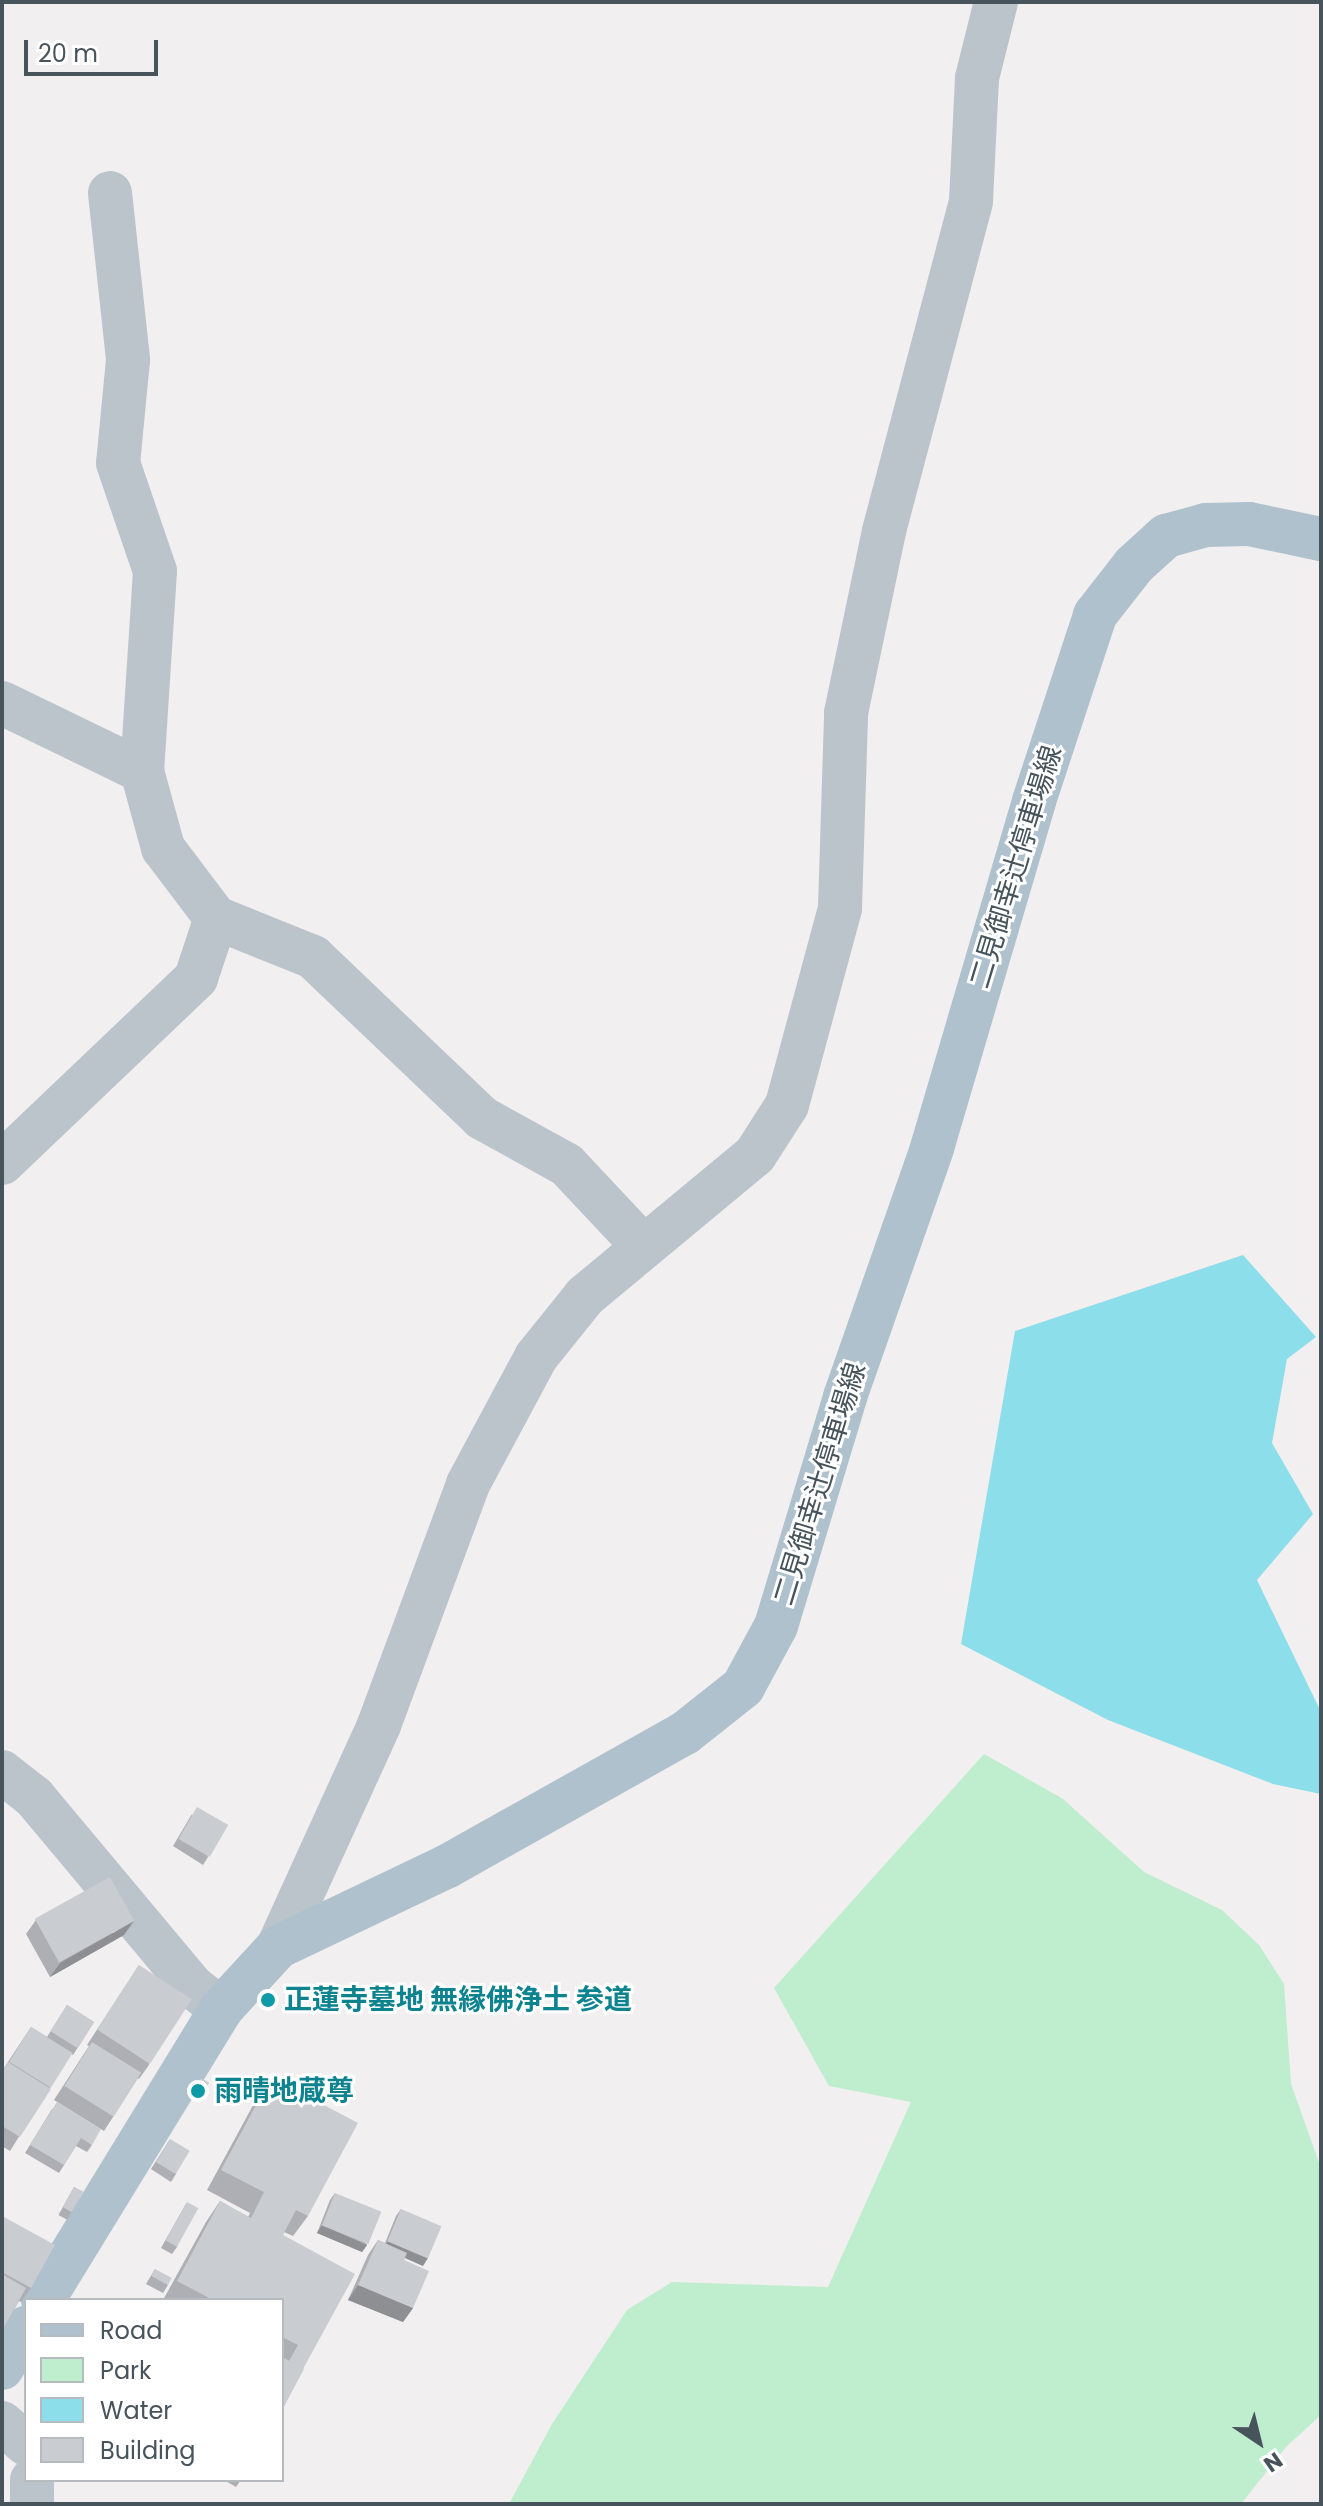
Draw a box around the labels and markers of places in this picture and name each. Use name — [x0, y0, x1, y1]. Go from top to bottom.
place label: 正蓮寺墓地 無縁佛浄土 参道 — [284, 1983, 632, 2017]
marker: 正蓮寺墓地 無縁佛浄土 参道 — [259, 1991, 277, 2009]
place label: 雨晴地蔵尊 — [214, 2074, 354, 2108]
marker: 雨晴地蔵尊 — [189, 2082, 207, 2100]

